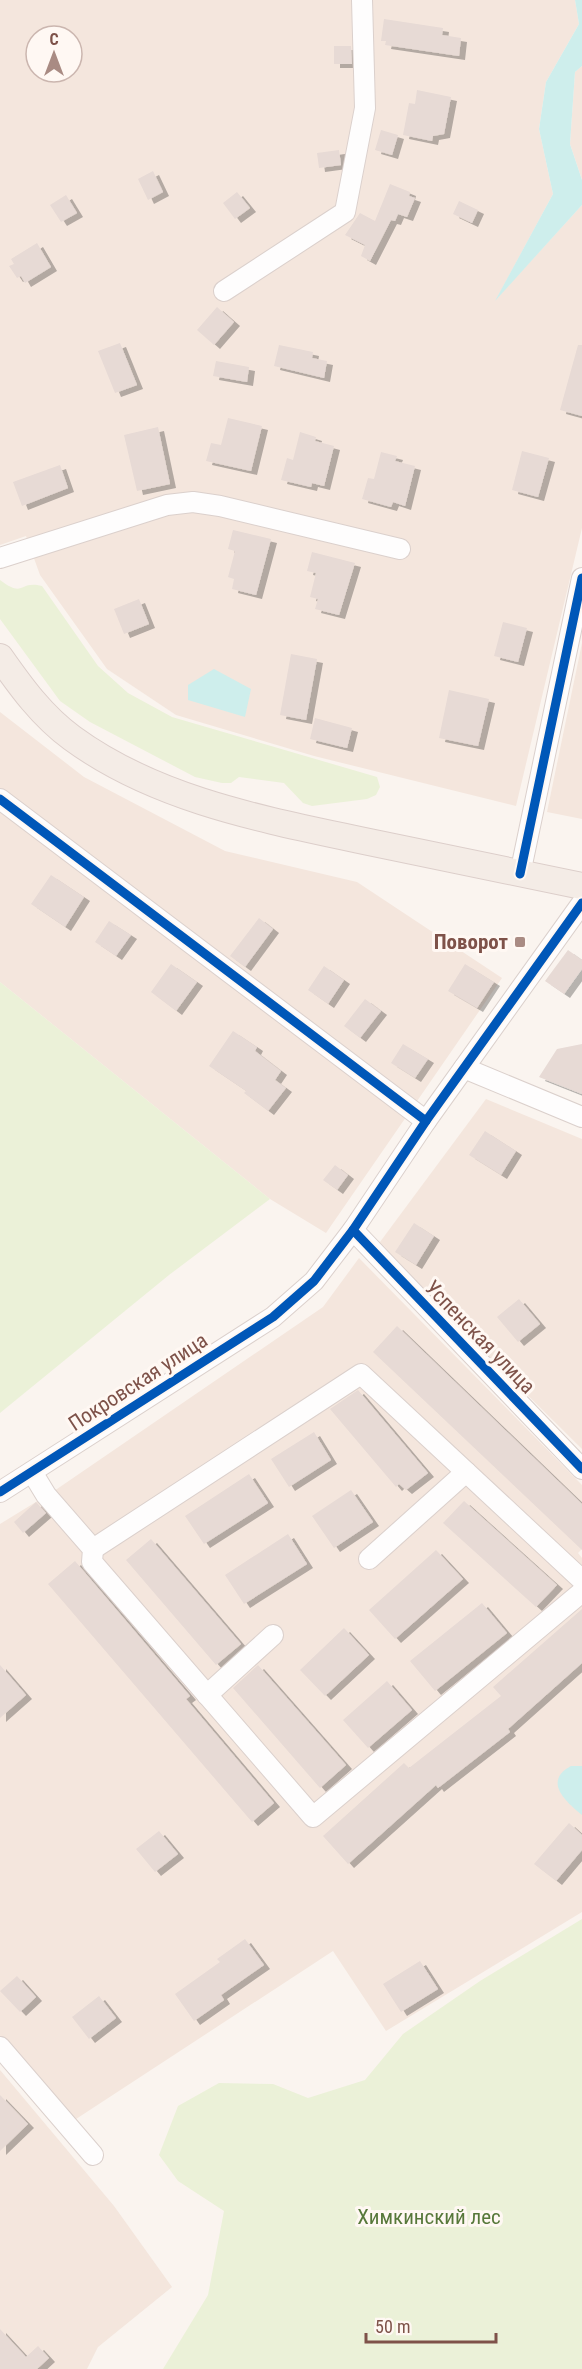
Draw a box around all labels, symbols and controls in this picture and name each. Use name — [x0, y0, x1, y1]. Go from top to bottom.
north arrow — [24, 24, 84, 84]
text: С — [49, 30, 59, 49]
place label: Поворот — [434, 930, 508, 954]
marker: Поворот — [513, 935, 527, 949]
street label: Успенская улица — [420, 1276, 540, 1398]
street label: Покровская улица — [64, 1328, 212, 1436]
park label: Химкинский лес — [357, 2205, 501, 2229]
scale bar — [366, 2306, 496, 2344]
text: 50 m — [375, 2316, 410, 2337]

